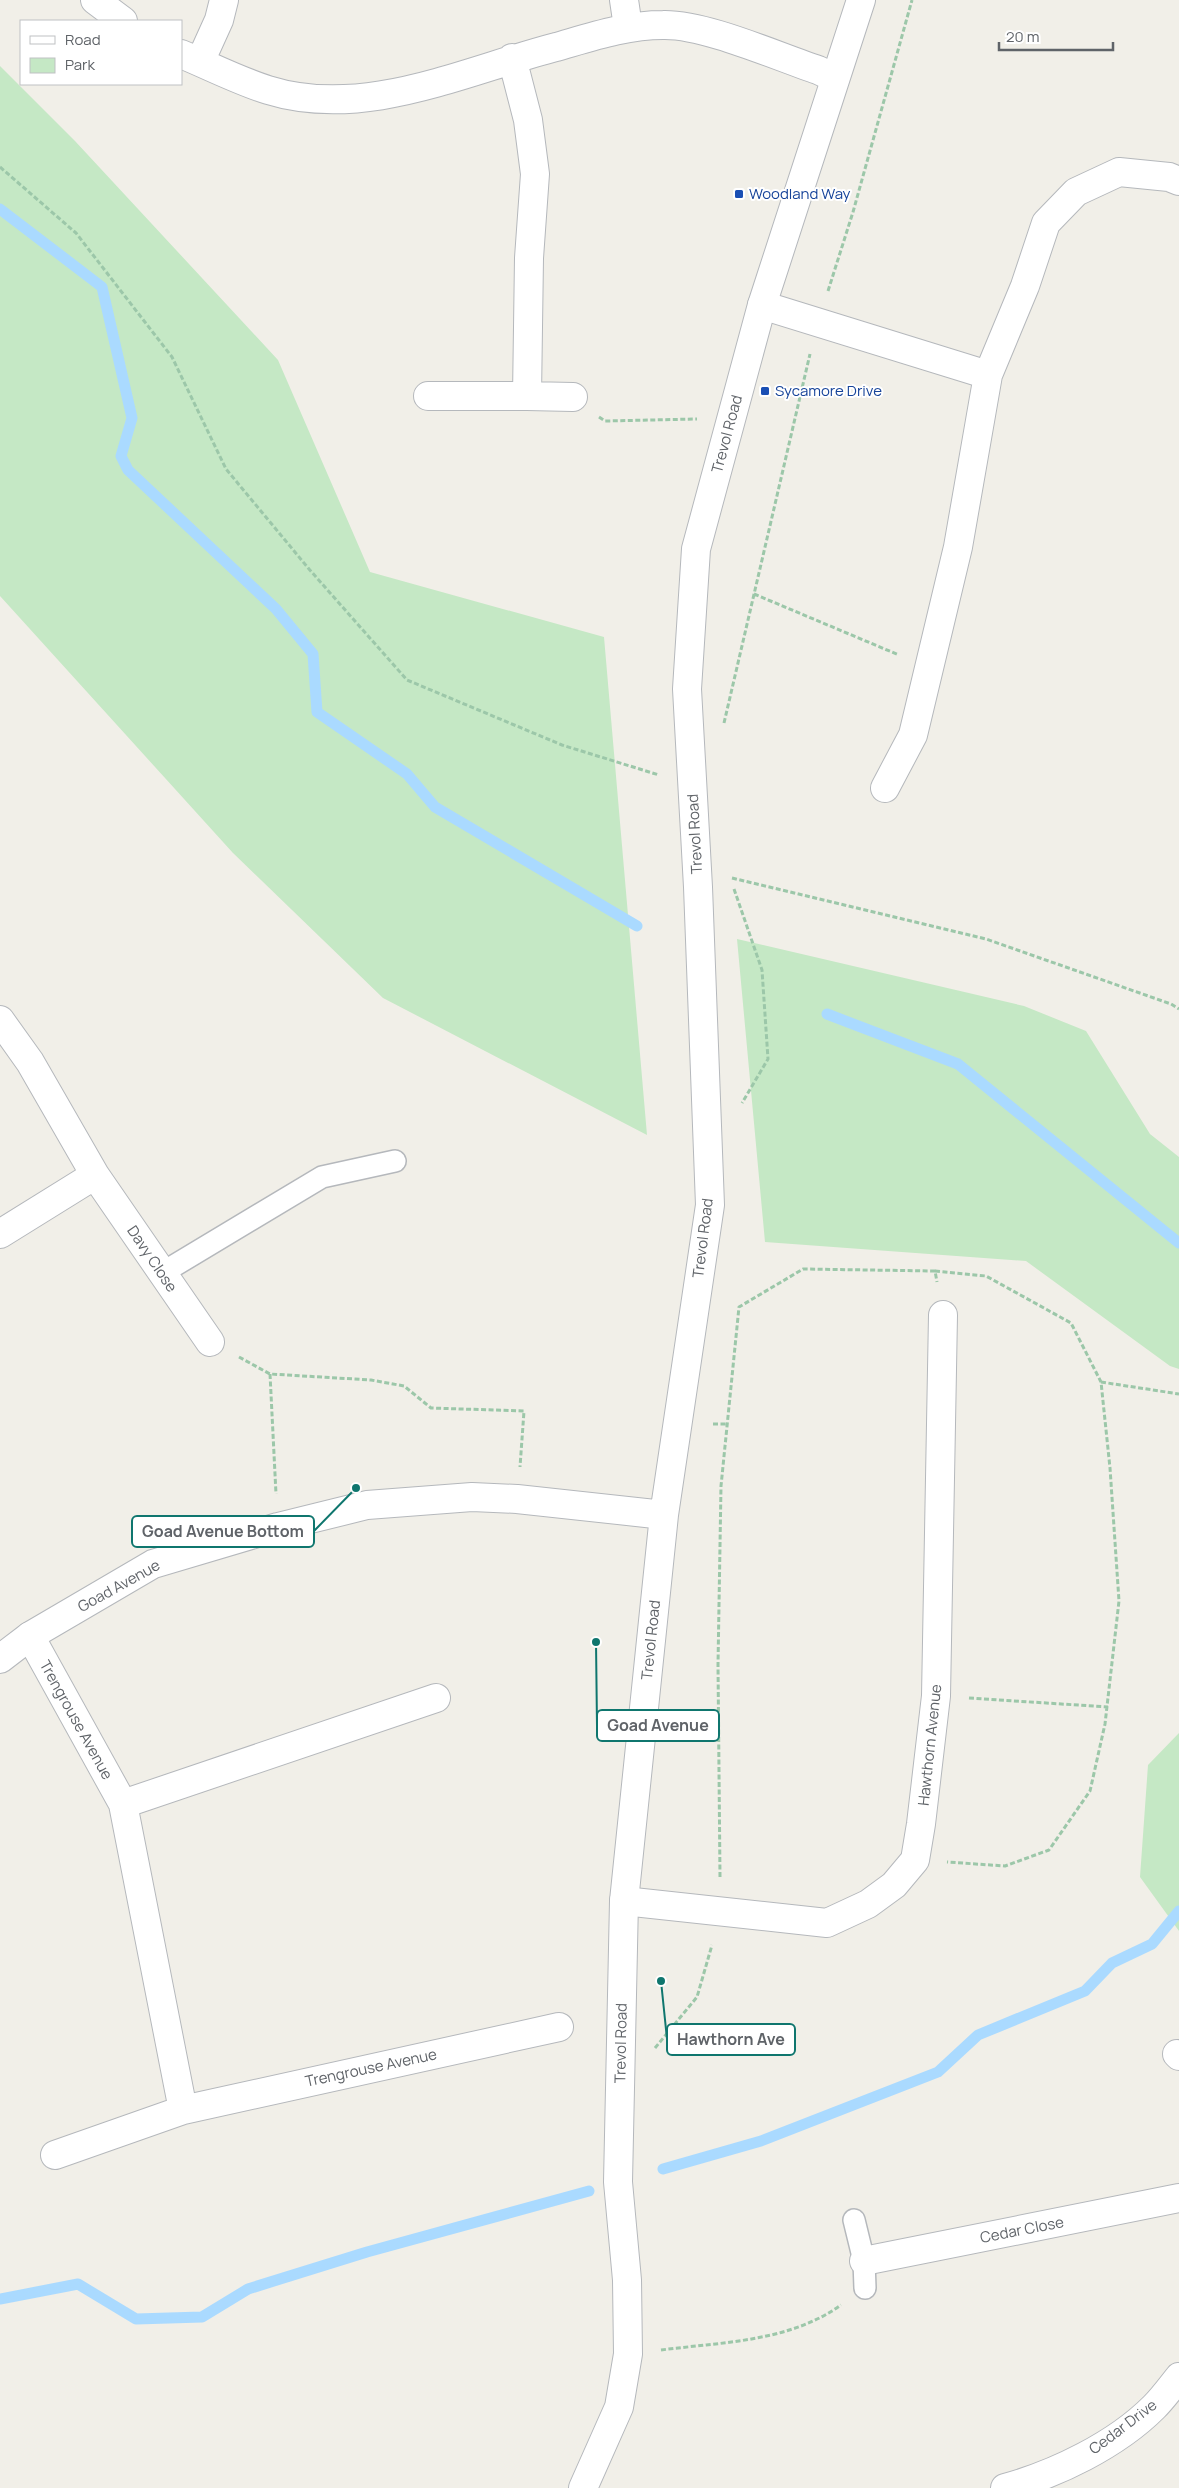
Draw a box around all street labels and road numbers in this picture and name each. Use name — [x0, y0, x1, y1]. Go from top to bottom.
street label: Trevol Road — [706, 392, 747, 475]
street label: Trevol Road — [682, 793, 707, 875]
street label: Trevol Road — [687, 1197, 718, 1279]
street label: Davy Close — [122, 1221, 183, 1296]
street label: Goad Avenue — [74, 1554, 164, 1617]
street label: Trevol Road — [636, 1599, 665, 1681]
street label: Trengrouse Avenue — [35, 1656, 118, 1784]
street label: Hawthorn Avenue — [913, 1683, 946, 1807]
street label: Trevol Road — [609, 2003, 632, 2083]
street label: Trengrouse Avenue — [303, 2043, 439, 2092]
street label: Cedar Close — [978, 2211, 1066, 2248]
street label: Cedar Drive — [1084, 2394, 1161, 2459]

